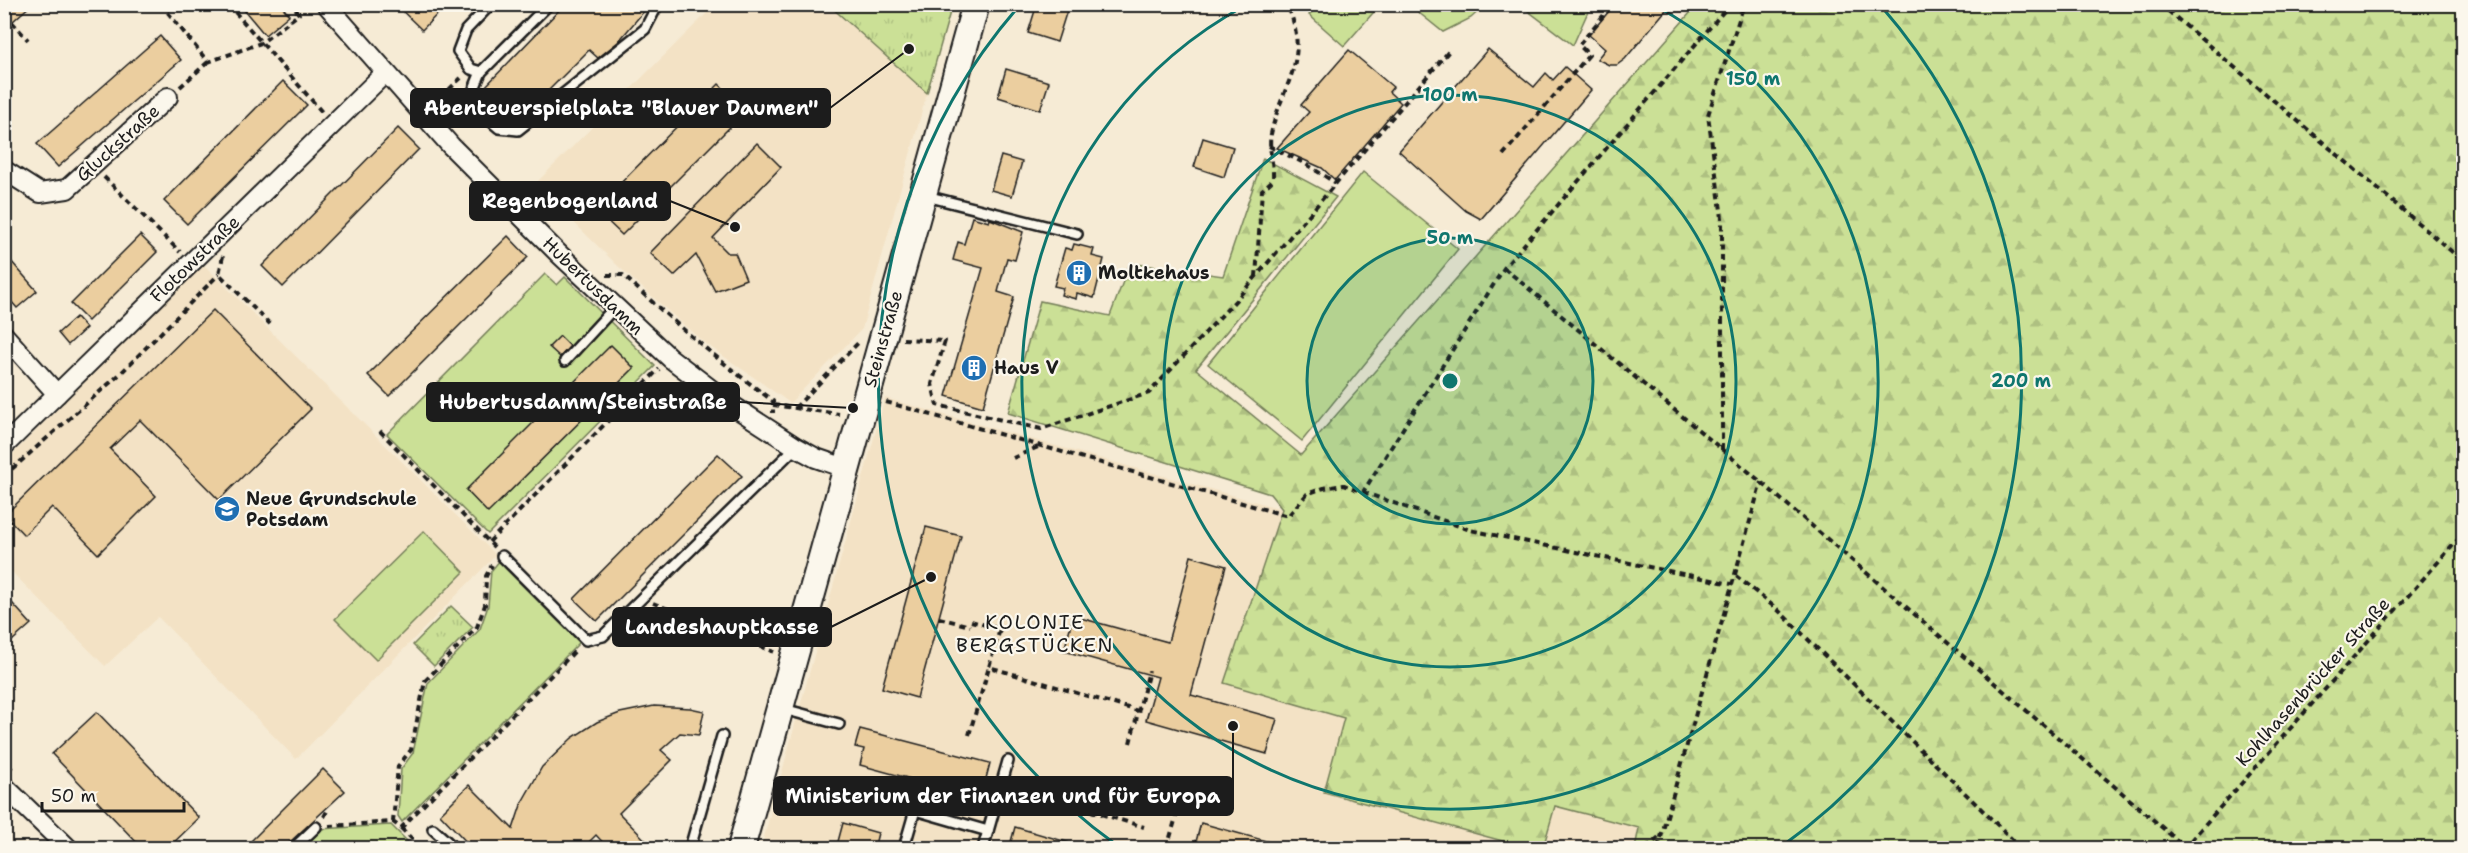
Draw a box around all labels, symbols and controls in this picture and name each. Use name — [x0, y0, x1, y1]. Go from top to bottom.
text: 150 m — [1726, 67, 1781, 91]
text: 100 m — [1422, 83, 1478, 107]
callout: Abenteuerspielplatz "Blauer Daumen" — [411, 89, 830, 127]
text: Abenteuerspielplatz "Blauer Daumen" — [423, 95, 819, 121]
street label: Gluckstraße — [71, 99, 165, 187]
callout: Regenbogenland — [470, 182, 670, 220]
text: Regenbogenland — [482, 188, 658, 214]
street label: Flotowstraße — [145, 210, 245, 308]
text: 50 m — [1427, 226, 1474, 250]
street label: Hubertusdamm — [537, 232, 649, 340]
building icon: Moltkehaus — [1064, 258, 1094, 288]
place label: Moltkehaus — [1098, 261, 1210, 285]
street label: Steinstraße — [858, 288, 908, 390]
building icon: Haus V — [959, 353, 989, 383]
place label: Haus V — [994, 356, 1059, 380]
text: 200 m — [1991, 369, 2052, 393]
centre of rings — [1440, 371, 1460, 391]
callout: Hubertusdamm/Steinstraße — [427, 383, 739, 421]
text: Hubertusdamm/Steinstraße — [439, 389, 727, 415]
place label: Neue Grundschule Potsdam — [246, 487, 417, 532]
school or university icon: Neue Grundschule Potsdam — [212, 494, 242, 524]
street label: Kohlhasenbrücker Straße — [2231, 592, 2395, 772]
callout: Landeshauptkasse — [613, 608, 831, 646]
district label: KOLONIE BERGSTÜCKEN — [956, 609, 1114, 658]
text: Landeshauptkasse — [625, 614, 819, 640]
scale bar — [42, 775, 184, 813]
callout: Ministerium der Finanzen und für Europa — [774, 777, 1233, 815]
text: Ministerium der Finanzen und für Europa — [785, 783, 1221, 809]
text: 50 m — [51, 784, 96, 808]

